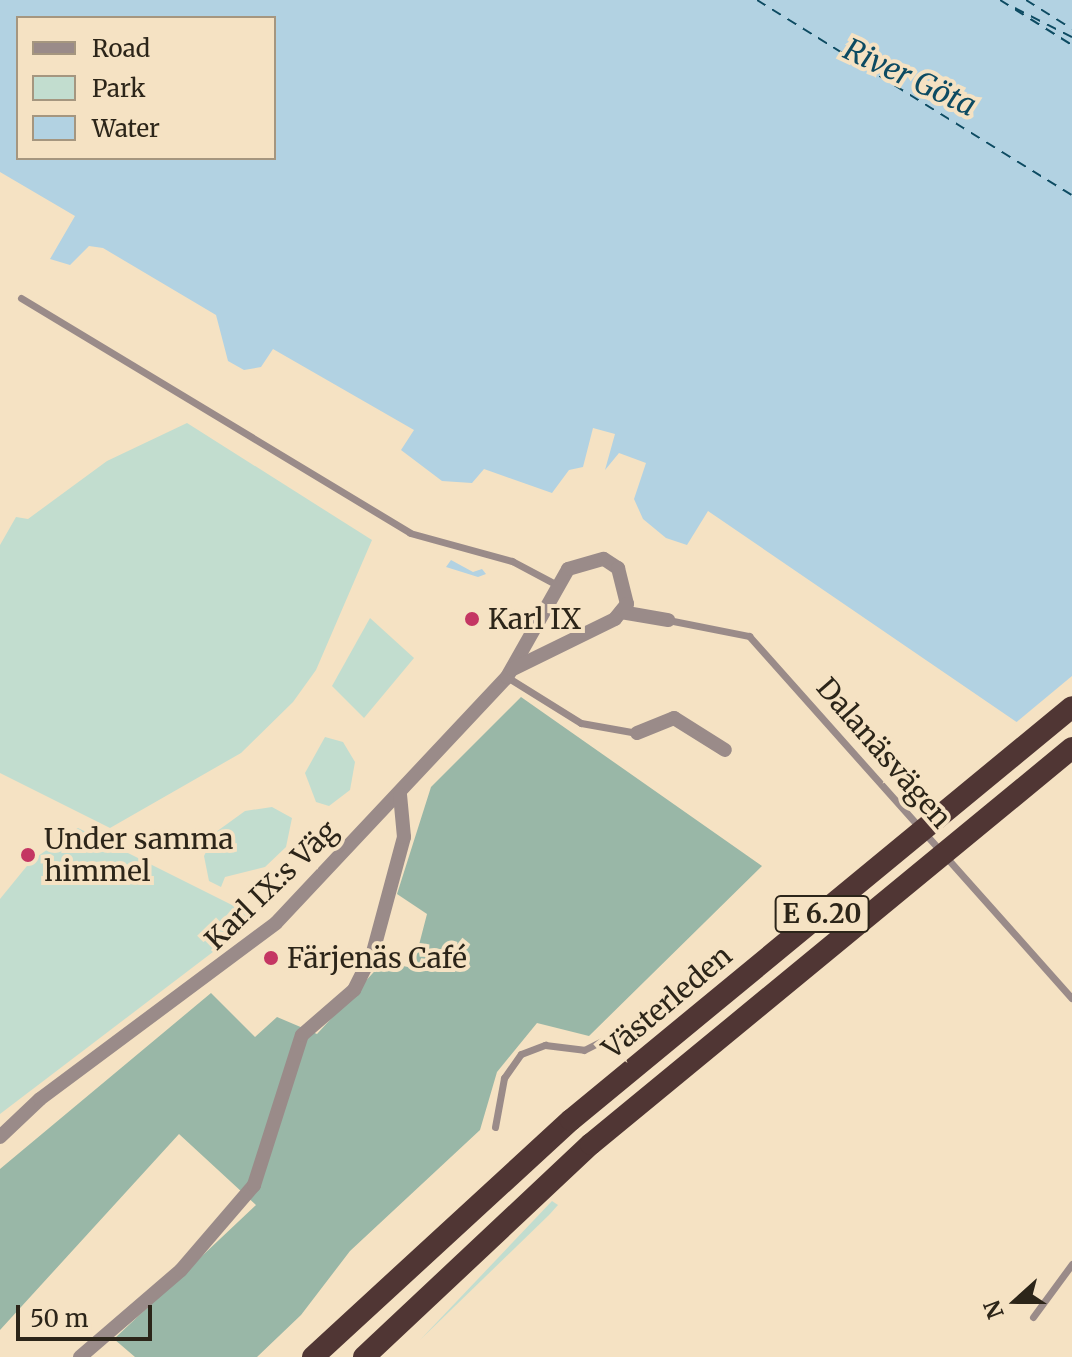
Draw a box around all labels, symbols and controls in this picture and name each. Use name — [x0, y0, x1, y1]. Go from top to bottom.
legend — [16, 16, 276, 160]
water label: River Göta — [838, 31, 982, 123]
text: Road — [92, 33, 150, 64]
text: Park — [92, 73, 145, 104]
text: Water — [92, 113, 160, 144]
place label: Karl IX — [488, 602, 581, 636]
marker: Karl IX — [463, 610, 481, 628]
street label: Dalanäsvägen — [810, 671, 958, 835]
street label: Karl IX:s Väg — [198, 814, 344, 956]
place label: Under samma himmel — [44, 822, 233, 888]
marker: Under samma himmel — [19, 846, 37, 864]
road number: E 6.20 — [774, 892, 870, 936]
street label: Västerleden — [596, 938, 738, 1066]
place label: Färjenäs Café — [287, 941, 467, 975]
marker: Färjenäs Café — [262, 949, 280, 967]
north arrow — [976, 1261, 1056, 1341]
scale bar — [20, 1289, 156, 1339]
text: N — [977, 1296, 1010, 1323]
text: 50 m — [30, 1303, 89, 1334]

